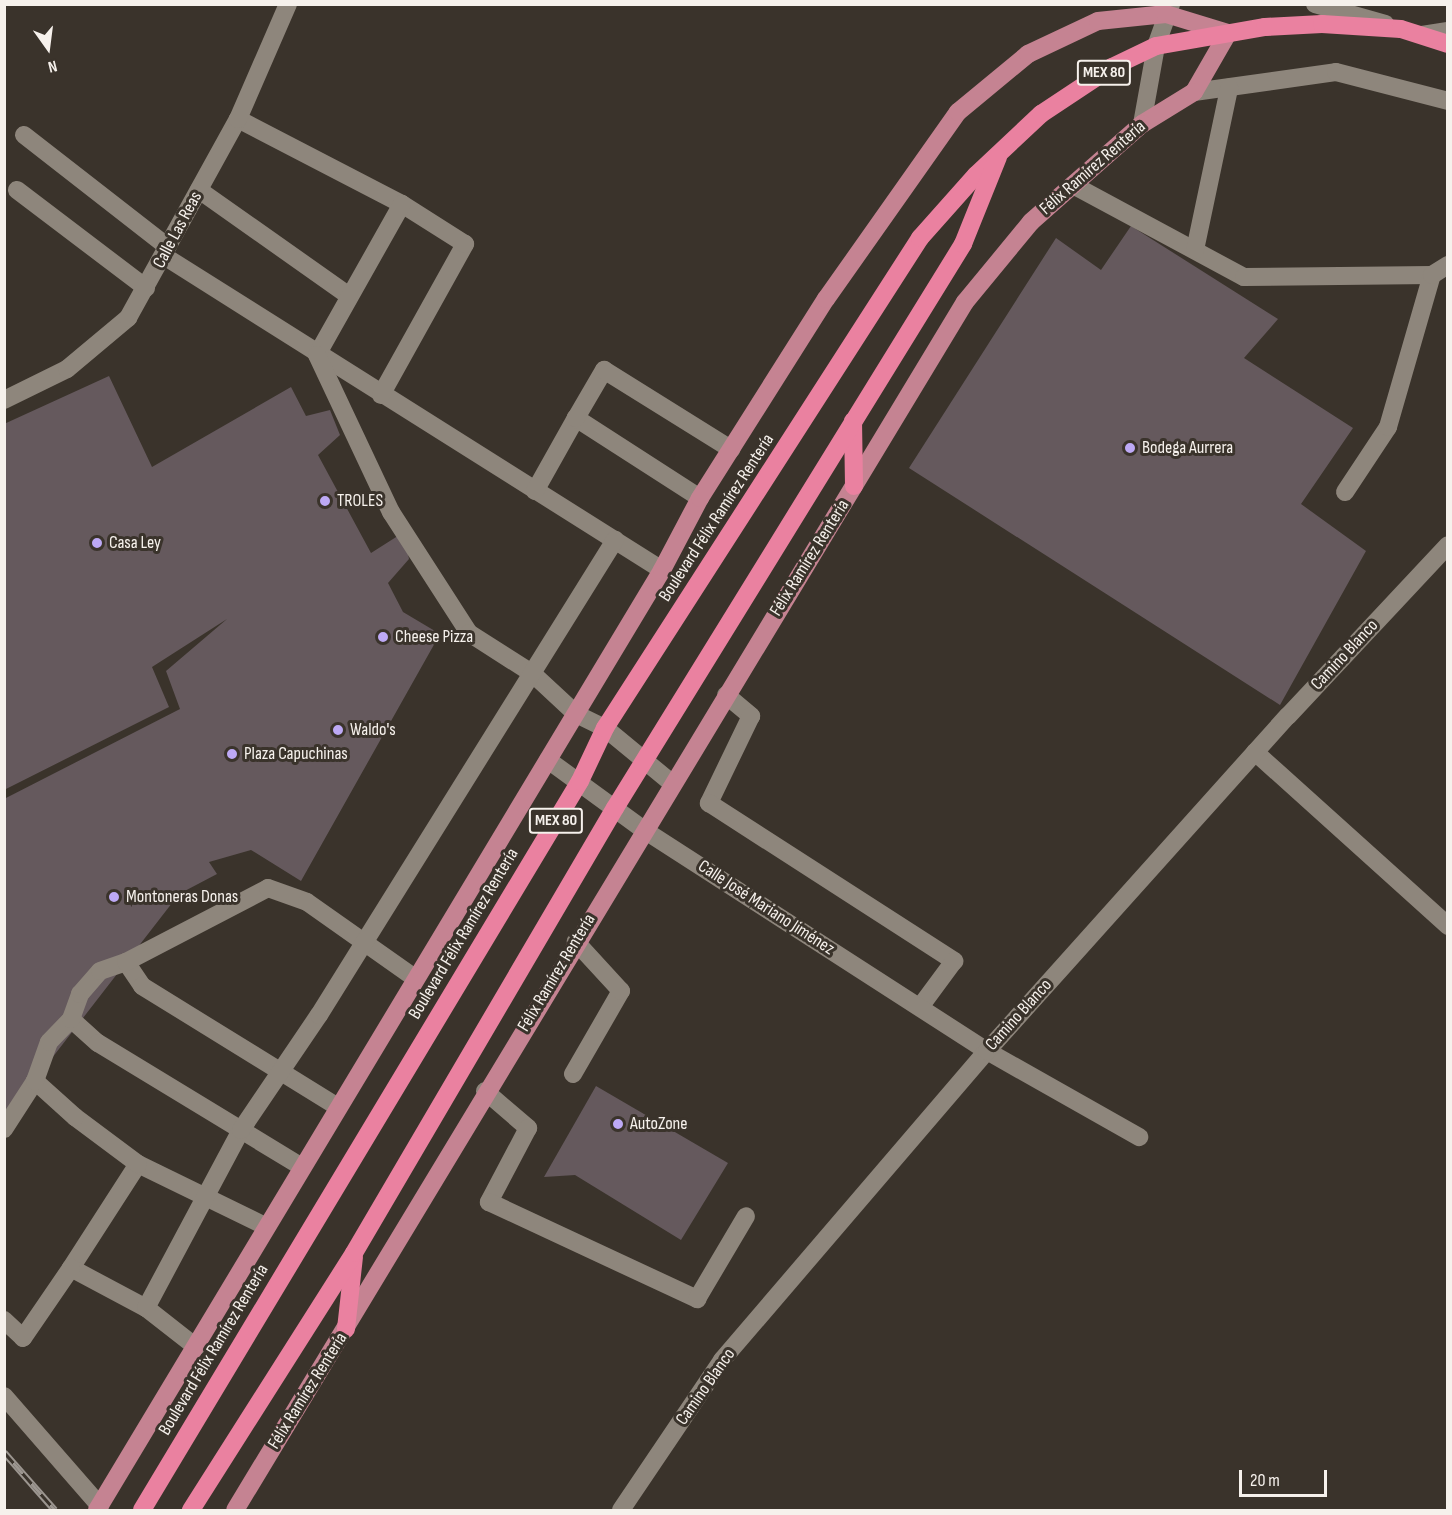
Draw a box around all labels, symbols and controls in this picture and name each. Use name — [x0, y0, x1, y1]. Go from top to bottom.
north arrow — [18, 18, 78, 78]
text: N — [46, 56, 59, 76]
road number: MEX 80 — [1076, 60, 1132, 86]
street label: Félix Ramírez Rentería — [1036, 116, 1150, 220]
street label: Calle Las Reas — [149, 188, 207, 272]
street label: Boulevard Félix Ramírez Rentería — [655, 430, 779, 606]
place label: Bodega Aurrera — [1142, 437, 1233, 459]
marker: Bodega Aurrera — [1123, 441, 1137, 455]
place label: TROLES — [337, 490, 383, 512]
marker: TROLES — [318, 494, 332, 508]
street label: Félix Ramírez Rentería — [766, 496, 854, 620]
place label: Casa Ley — [109, 532, 161, 554]
marker: Casa Ley — [90, 536, 104, 550]
street label: Camino Blanco — [1307, 615, 1383, 695]
place label: Cheese Pizza — [395, 626, 473, 648]
marker: Cheese Pizza — [376, 630, 390, 644]
place label: Waldo's — [350, 719, 396, 741]
marker: Waldo's — [331, 723, 345, 737]
place label: Plaza Capuchinas — [244, 743, 348, 765]
marker: Plaza Capuchinas — [225, 747, 239, 761]
road number: MEX 80 — [528, 808, 584, 834]
street label: Boulevard Félix Ramírez Rentería — [404, 845, 524, 1023]
street label: Calle José Mariano Jiménez — [694, 856, 838, 960]
place label: Montoneras Donas — [126, 886, 238, 908]
marker: Montoneras Donas — [107, 890, 121, 904]
street label: Félix Ramírez Rentería — [513, 910, 601, 1036]
street label: Camino Blanco — [981, 975, 1057, 1055]
place label: AutoZone — [630, 1113, 688, 1135]
marker: AutoZone — [611, 1117, 625, 1131]
street label: Boulevard Félix Ramírez Rentería — [154, 1261, 274, 1439]
street label: Félix Ramírez Rentería — [264, 1329, 352, 1453]
street label: Camino Blanco — [672, 1344, 740, 1430]
scale bar — [1242, 1458, 1330, 1496]
text: 20 m — [1250, 1470, 1280, 1491]

